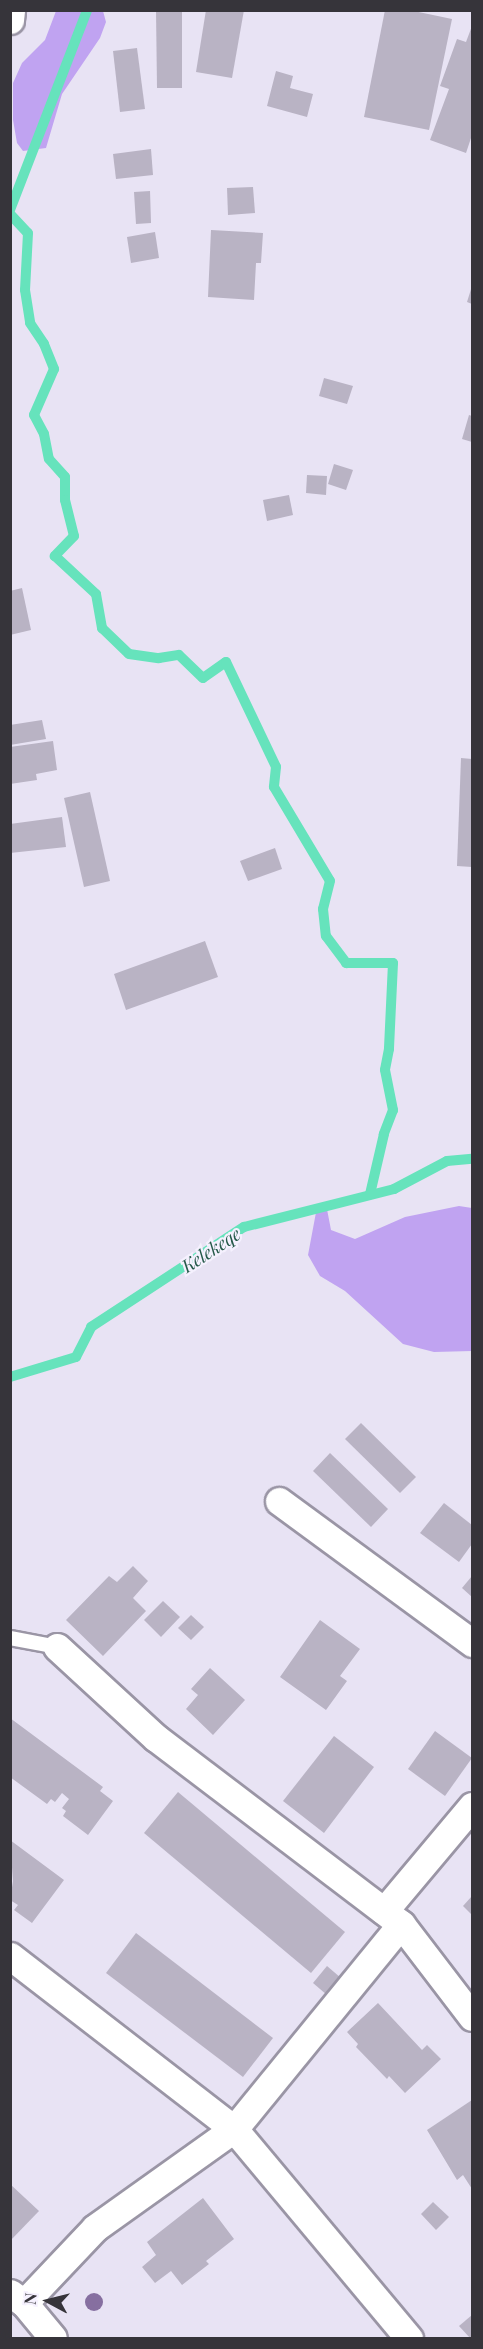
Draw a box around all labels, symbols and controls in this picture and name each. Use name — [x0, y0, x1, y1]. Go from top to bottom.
water label: Kelekeqe — [177, 1223, 245, 1277]
north arrow — [18, 2271, 78, 2331]
text: N — [19, 2292, 41, 2306]

